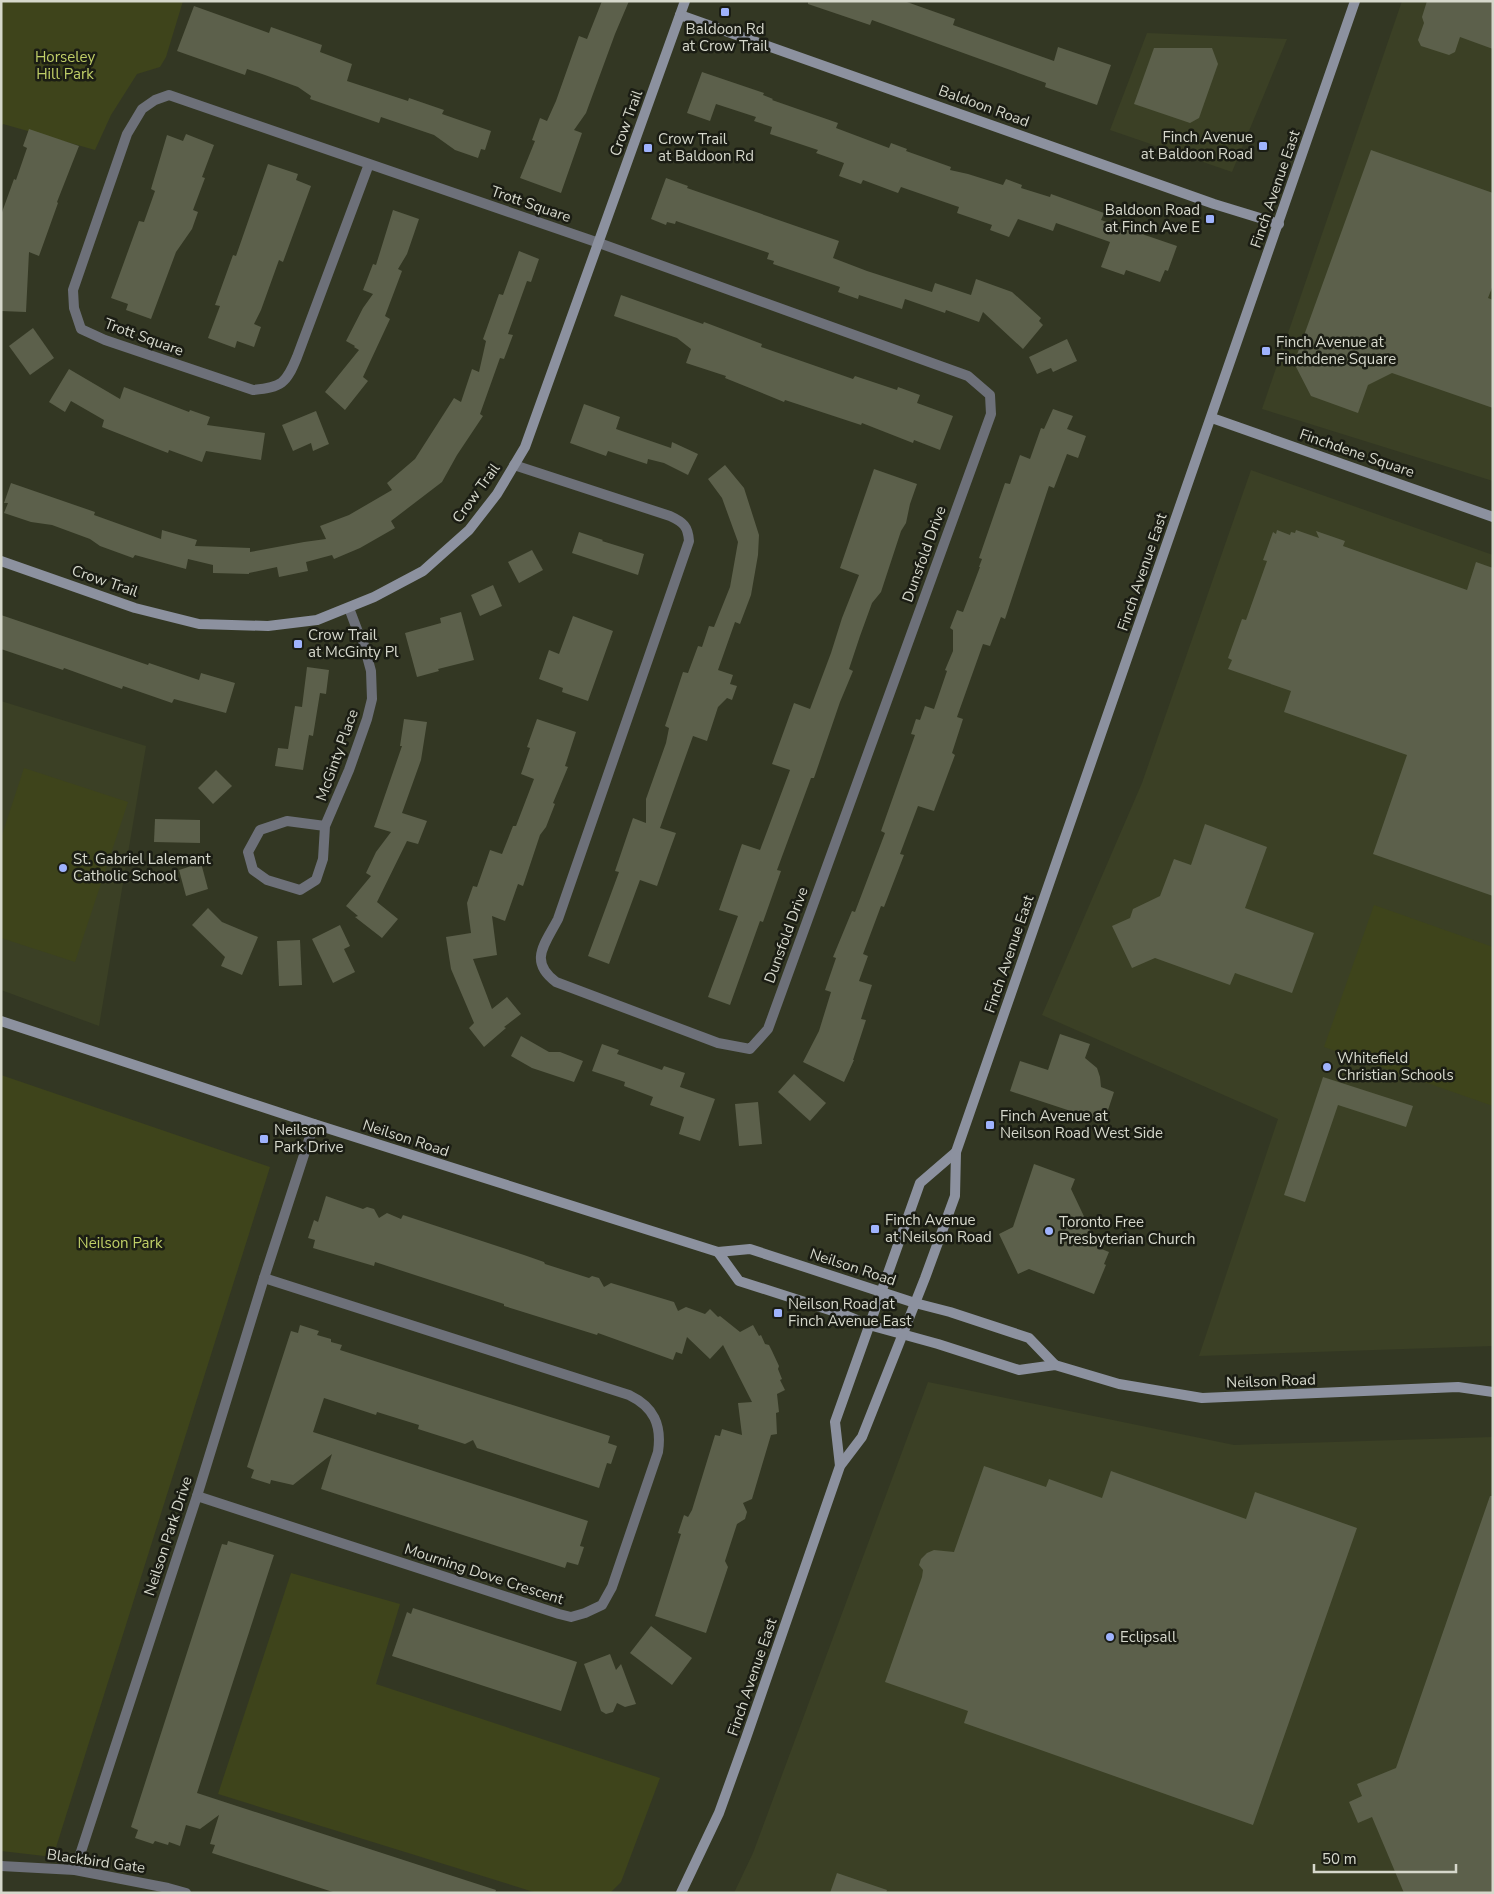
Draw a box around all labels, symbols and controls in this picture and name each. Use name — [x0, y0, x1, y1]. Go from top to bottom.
marker: Baldoon Rd at Crow Trail — [719, 6, 731, 18]
place label: Baldoon Rd at Crow Trail — [682, 19, 769, 56]
park label: Horseley Hill Park — [35, 47, 95, 84]
street label: Baldoon Road — [936, 80, 1032, 132]
street label: Crow Trail — [605, 87, 647, 159]
place label: Finch Avenue at Baldoon Road — [1141, 127, 1253, 164]
street label: Finch Avenue East — [1245, 127, 1305, 251]
place label: Crow Trail at Baldoon Rd — [658, 129, 754, 166]
marker: Finch Avenue at Baldoon Road — [1257, 140, 1269, 152]
marker: Crow Trail at Baldoon Rd — [642, 142, 654, 154]
street label: Trott Square — [488, 181, 574, 227]
place label: Baldoon Road at Finch Ave E — [1105, 200, 1200, 237]
marker: Baldoon Road at Finch Ave E — [1204, 213, 1216, 225]
street label: Trott Square — [102, 313, 187, 361]
place label: Finch Avenue at Finchdene Square — [1276, 332, 1396, 369]
marker: Finch Avenue at Finchdene Square — [1260, 345, 1272, 357]
street label: Finchdene Square — [1297, 424, 1417, 482]
street label: Crow Trail — [448, 459, 505, 527]
street label: Dunsfold Drive — [897, 503, 951, 605]
street label: Finch Avenue East — [1112, 510, 1172, 634]
street label: Crow Trail — [69, 560, 141, 602]
place label: Crow Trail at McGinty Pl — [308, 625, 399, 662]
marker: Crow Trail at McGinty Pl — [292, 638, 304, 650]
street label: McGinty Place — [311, 706, 363, 804]
place label: St. Gabriel Lalemant Catholic School — [73, 849, 211, 886]
marker: St. Gabriel Lalemant Catholic School — [57, 862, 69, 874]
street label: Dunsfold Drive — [759, 884, 813, 986]
street label: Finch Avenue East — [979, 892, 1039, 1016]
place label: Whitefield Christian Schools — [1337, 1048, 1454, 1085]
marker: Whitefield Christian Schools — [1321, 1061, 1333, 1073]
place label: Finch Avenue at Neilson Road West Side — [1000, 1106, 1163, 1143]
street label: Neilson Road — [360, 1115, 452, 1161]
marker: Finch Avenue at Neilson Road West Side — [984, 1119, 996, 1131]
place label: Neilson Park Drive — [274, 1120, 343, 1157]
marker: Neilson Park Drive — [258, 1133, 270, 1145]
place label: Finch Avenue at Neilson Road — [885, 1210, 992, 1247]
place label: Toronto Free Presbyterian Church — [1059, 1212, 1195, 1249]
marker: Finch Avenue at Neilson Road — [869, 1223, 881, 1235]
marker: Toronto Free Presbyterian Church — [1043, 1225, 1055, 1237]
park label: Neilson Park — [78, 1233, 163, 1253]
street label: Neilson Road — [807, 1244, 899, 1290]
place label: Neilson Road at Finch Avenue East — [788, 1294, 912, 1331]
marker: Neilson Road at Finch Avenue East — [772, 1307, 784, 1319]
street label: Neilson Road — [1226, 1369, 1316, 1393]
street label: Neilson Park Drive — [139, 1474, 197, 1598]
street label: Mourning Dove Crescent — [402, 1539, 567, 1609]
street label: Finch Avenue East — [722, 1615, 782, 1739]
place label: Eclipsall — [1120, 1627, 1177, 1647]
marker: Eclipsall — [1104, 1631, 1116, 1643]
scale bar — [1314, 1842, 1456, 1874]
street label: Blackbird Gate — [46, 1844, 146, 1878]
text: 50 m — [1322, 1849, 1357, 1869]

